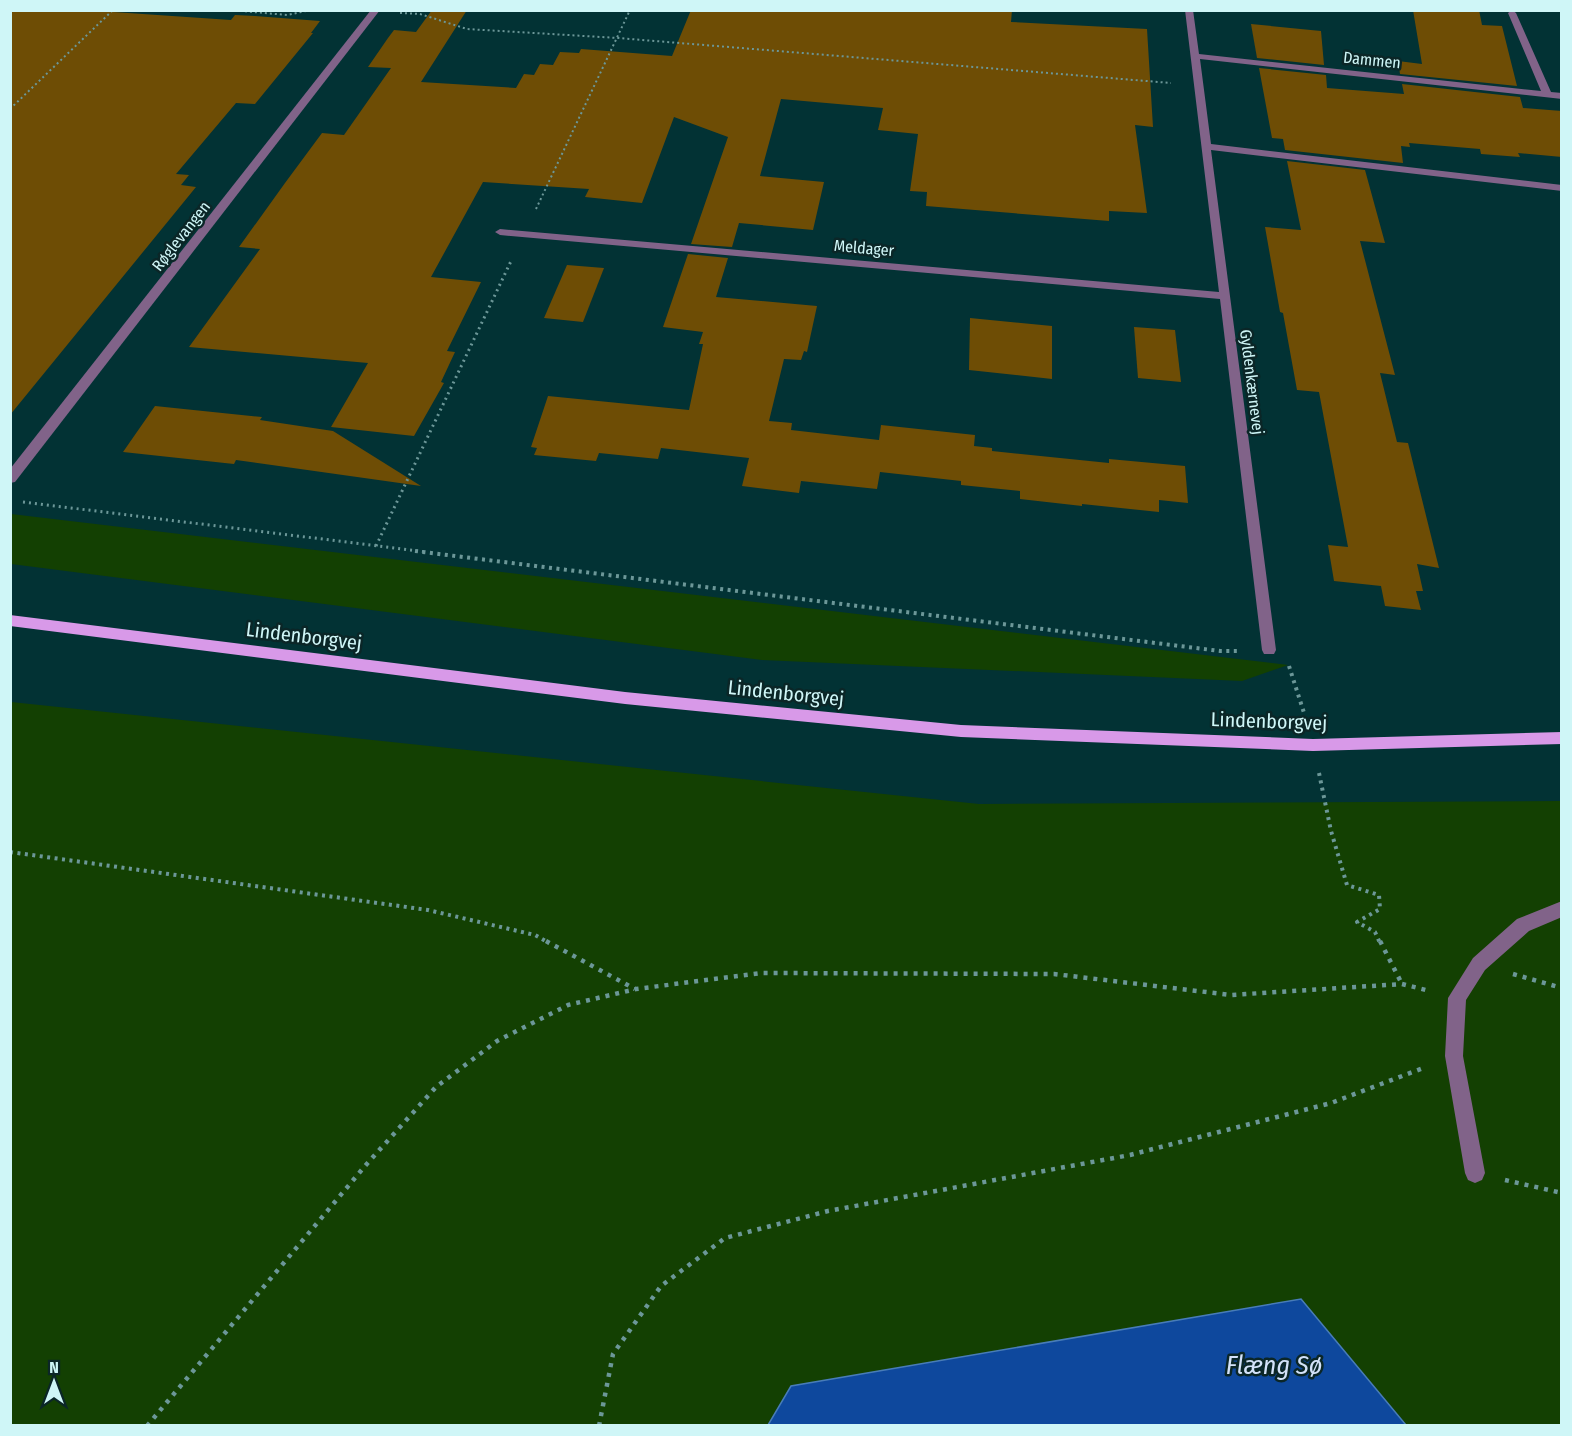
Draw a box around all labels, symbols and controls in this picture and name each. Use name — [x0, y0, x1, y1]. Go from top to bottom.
street label: Dammen — [1342, 48, 1402, 72]
street label: Røglevangen — [148, 197, 214, 275]
street label: Meldager — [833, 236, 895, 260]
street label: Gyldenkærnevej — [1236, 328, 1268, 436]
street label: Lindenborgvej — [245, 617, 363, 655]
street label: Lindenborgvej — [727, 675, 845, 711]
street label: Lindenborgvej — [1210, 707, 1328, 735]
water label: Flæng Sø — [1226, 1350, 1322, 1381]
north arrow — [24, 1352, 84, 1412]
text: N — [49, 1358, 59, 1377]

